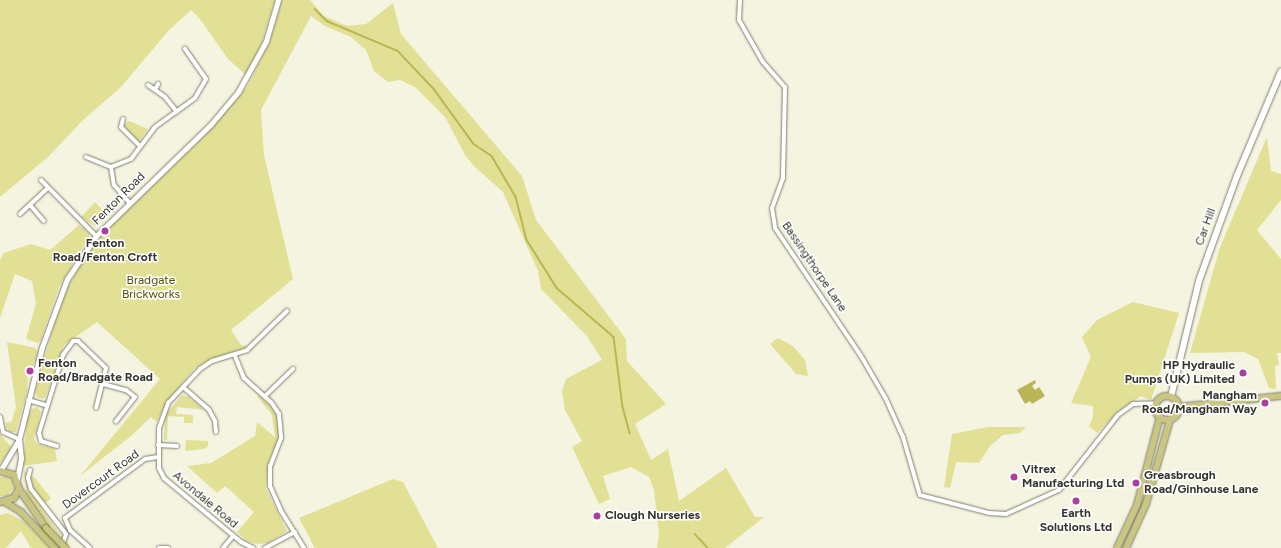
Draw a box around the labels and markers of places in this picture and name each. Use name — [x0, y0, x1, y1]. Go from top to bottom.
marker: Fenton Road/Fenton Croft — [100, 226, 110, 236]
place label: Fenton Road/Fenton Croft — [53, 237, 157, 265]
place label: Fenton Road/Bradgate Road — [38, 357, 153, 385]
place label: HP Hydraulic Pumps (UK) Limited — [1125, 359, 1235, 387]
marker: Fenton Road/Bradgate Road — [25, 366, 35, 376]
marker: HP Hydraulic Pumps (UK) Limited — [1238, 368, 1248, 378]
place label: Mangham Road/Mangham Way — [1142, 389, 1257, 417]
marker: Mangham Road/Mangham Way — [1260, 398, 1270, 408]
place label: Vitrex Manufacturing Ltd — [1022, 463, 1124, 491]
place label: Greasbrough Road/Ginhouse Lane — [1144, 469, 1258, 497]
marker: Vitrex Manufacturing Ltd — [1009, 472, 1019, 482]
marker: Greasbrough Road/Ginhouse Lane — [1131, 478, 1141, 488]
marker: Earth Solutions Ltd — [1071, 496, 1081, 506]
place label: Earth Solutions Ltd — [1040, 507, 1112, 535]
place label: Clough Nurseries — [605, 509, 700, 523]
marker: Clough Nurseries — [592, 511, 602, 521]

